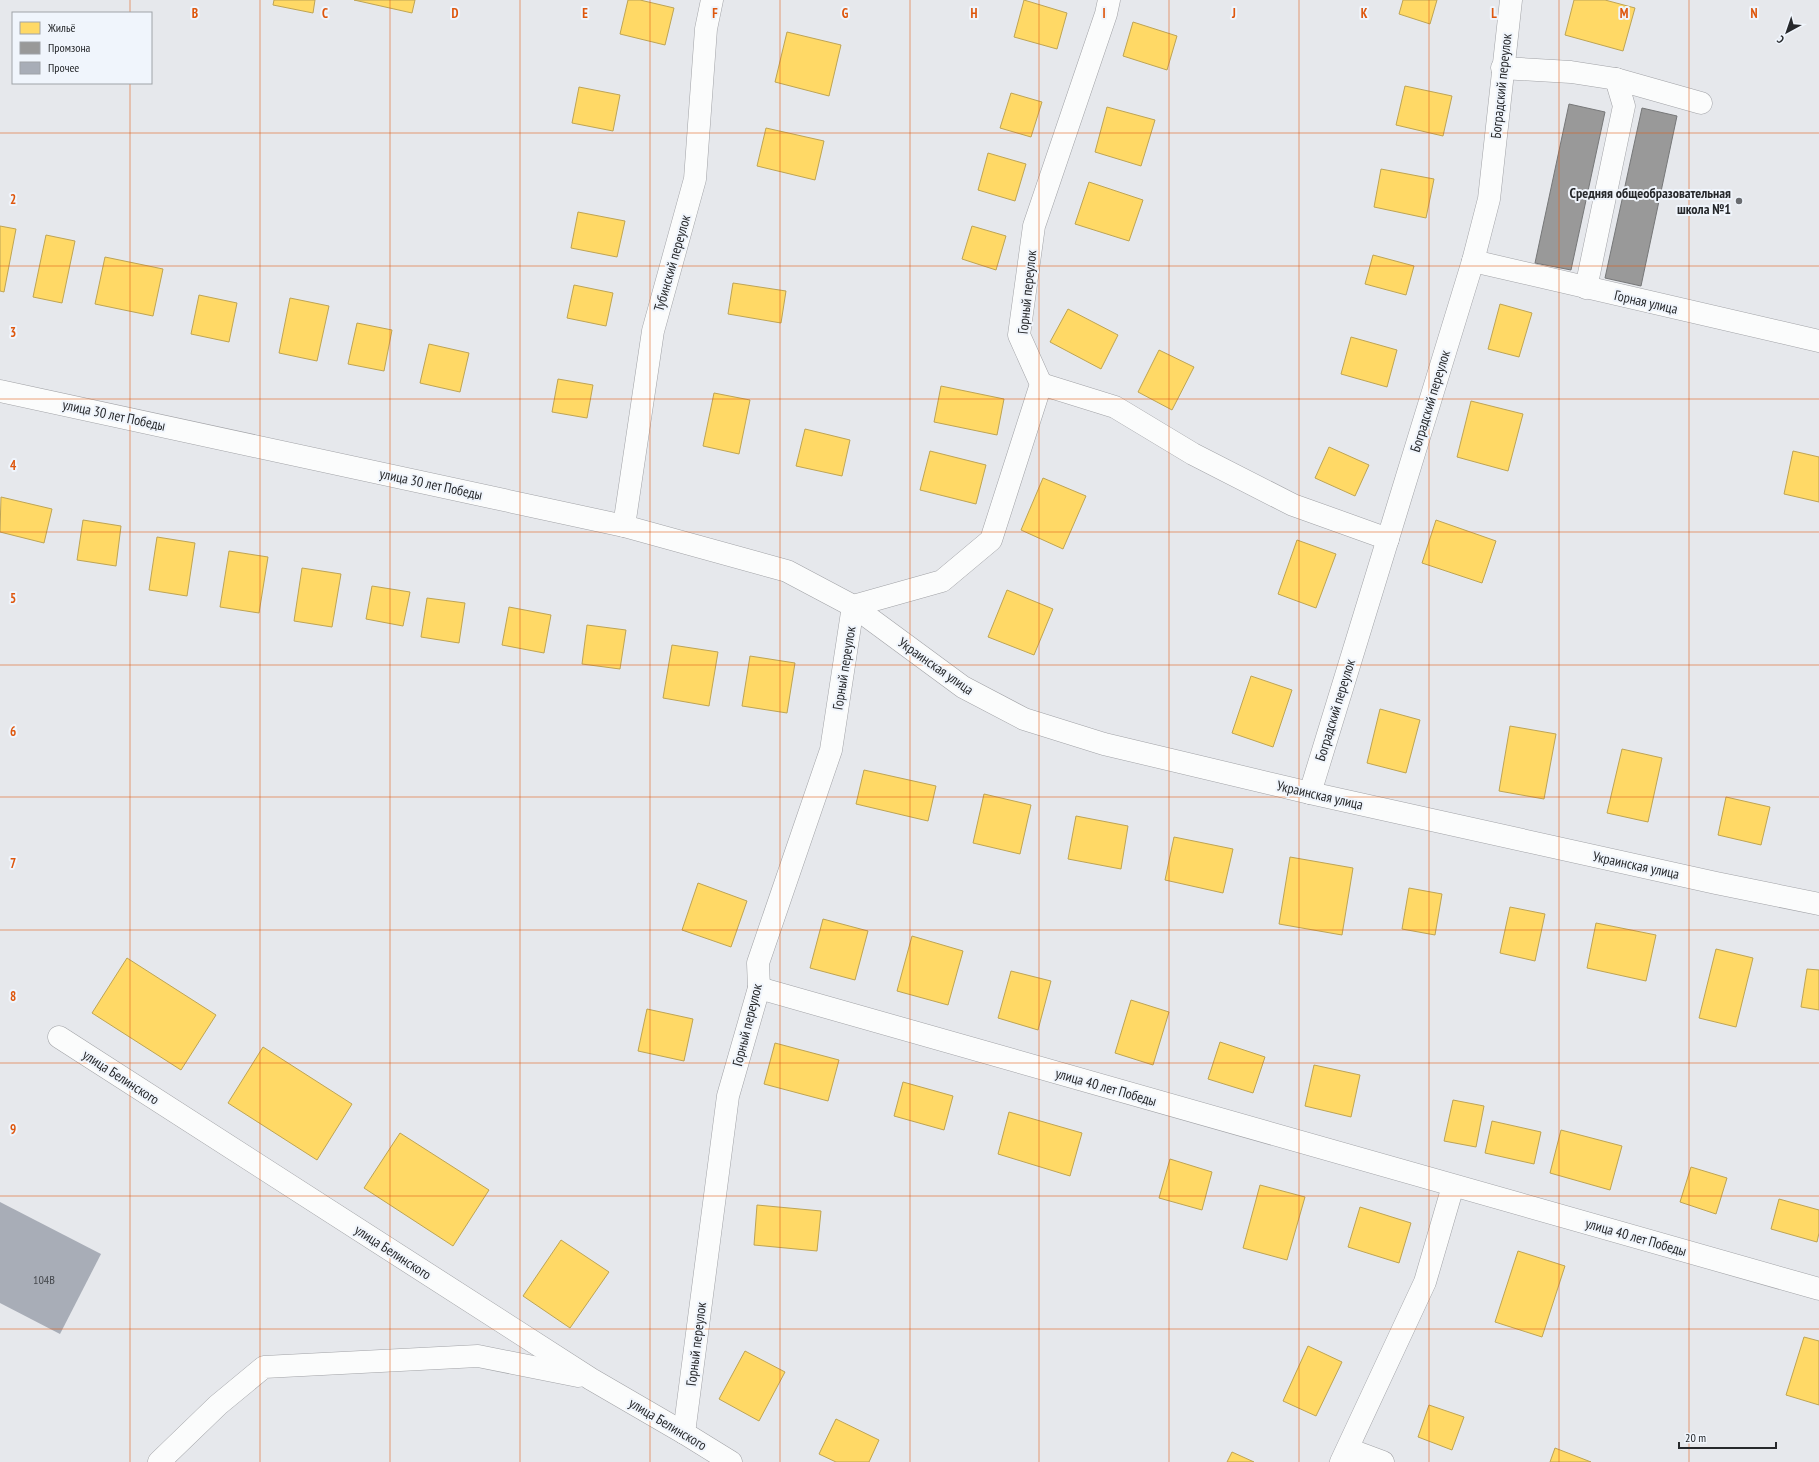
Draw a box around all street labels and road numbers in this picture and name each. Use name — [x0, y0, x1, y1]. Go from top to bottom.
street label: Боградский переулок — [1487, 32, 1516, 139]
street label: Тубинский переулок — [650, 212, 695, 313]
street label: Горный переулок — [1014, 249, 1040, 335]
street label: Горная улица — [1613, 286, 1679, 318]
street label: Боградский переулок — [1406, 347, 1454, 454]
street label: улица 30 лет Победы — [61, 395, 167, 435]
street label: улица 30 лет Победы — [378, 464, 484, 504]
street label: Горный переулок — [829, 624, 860, 711]
street label: Украинская улица — [895, 633, 977, 699]
street label: Боградский переулок — [1311, 656, 1359, 763]
street label: Украинская улица — [1275, 776, 1365, 814]
street label: Украинская улица — [1591, 847, 1681, 883]
street label: Горный переулок — [728, 981, 766, 1068]
street label: улица Белинского — [79, 1046, 163, 1108]
street label: улица 40 лет Победы — [1053, 1064, 1159, 1110]
street label: улица 40 лет Победы — [1583, 1214, 1689, 1260]
street label: улица Белинского — [351, 1221, 435, 1283]
street label: Горный переулок — [682, 1300, 710, 1387]
street label: улица Белинского — [626, 1394, 710, 1454]

